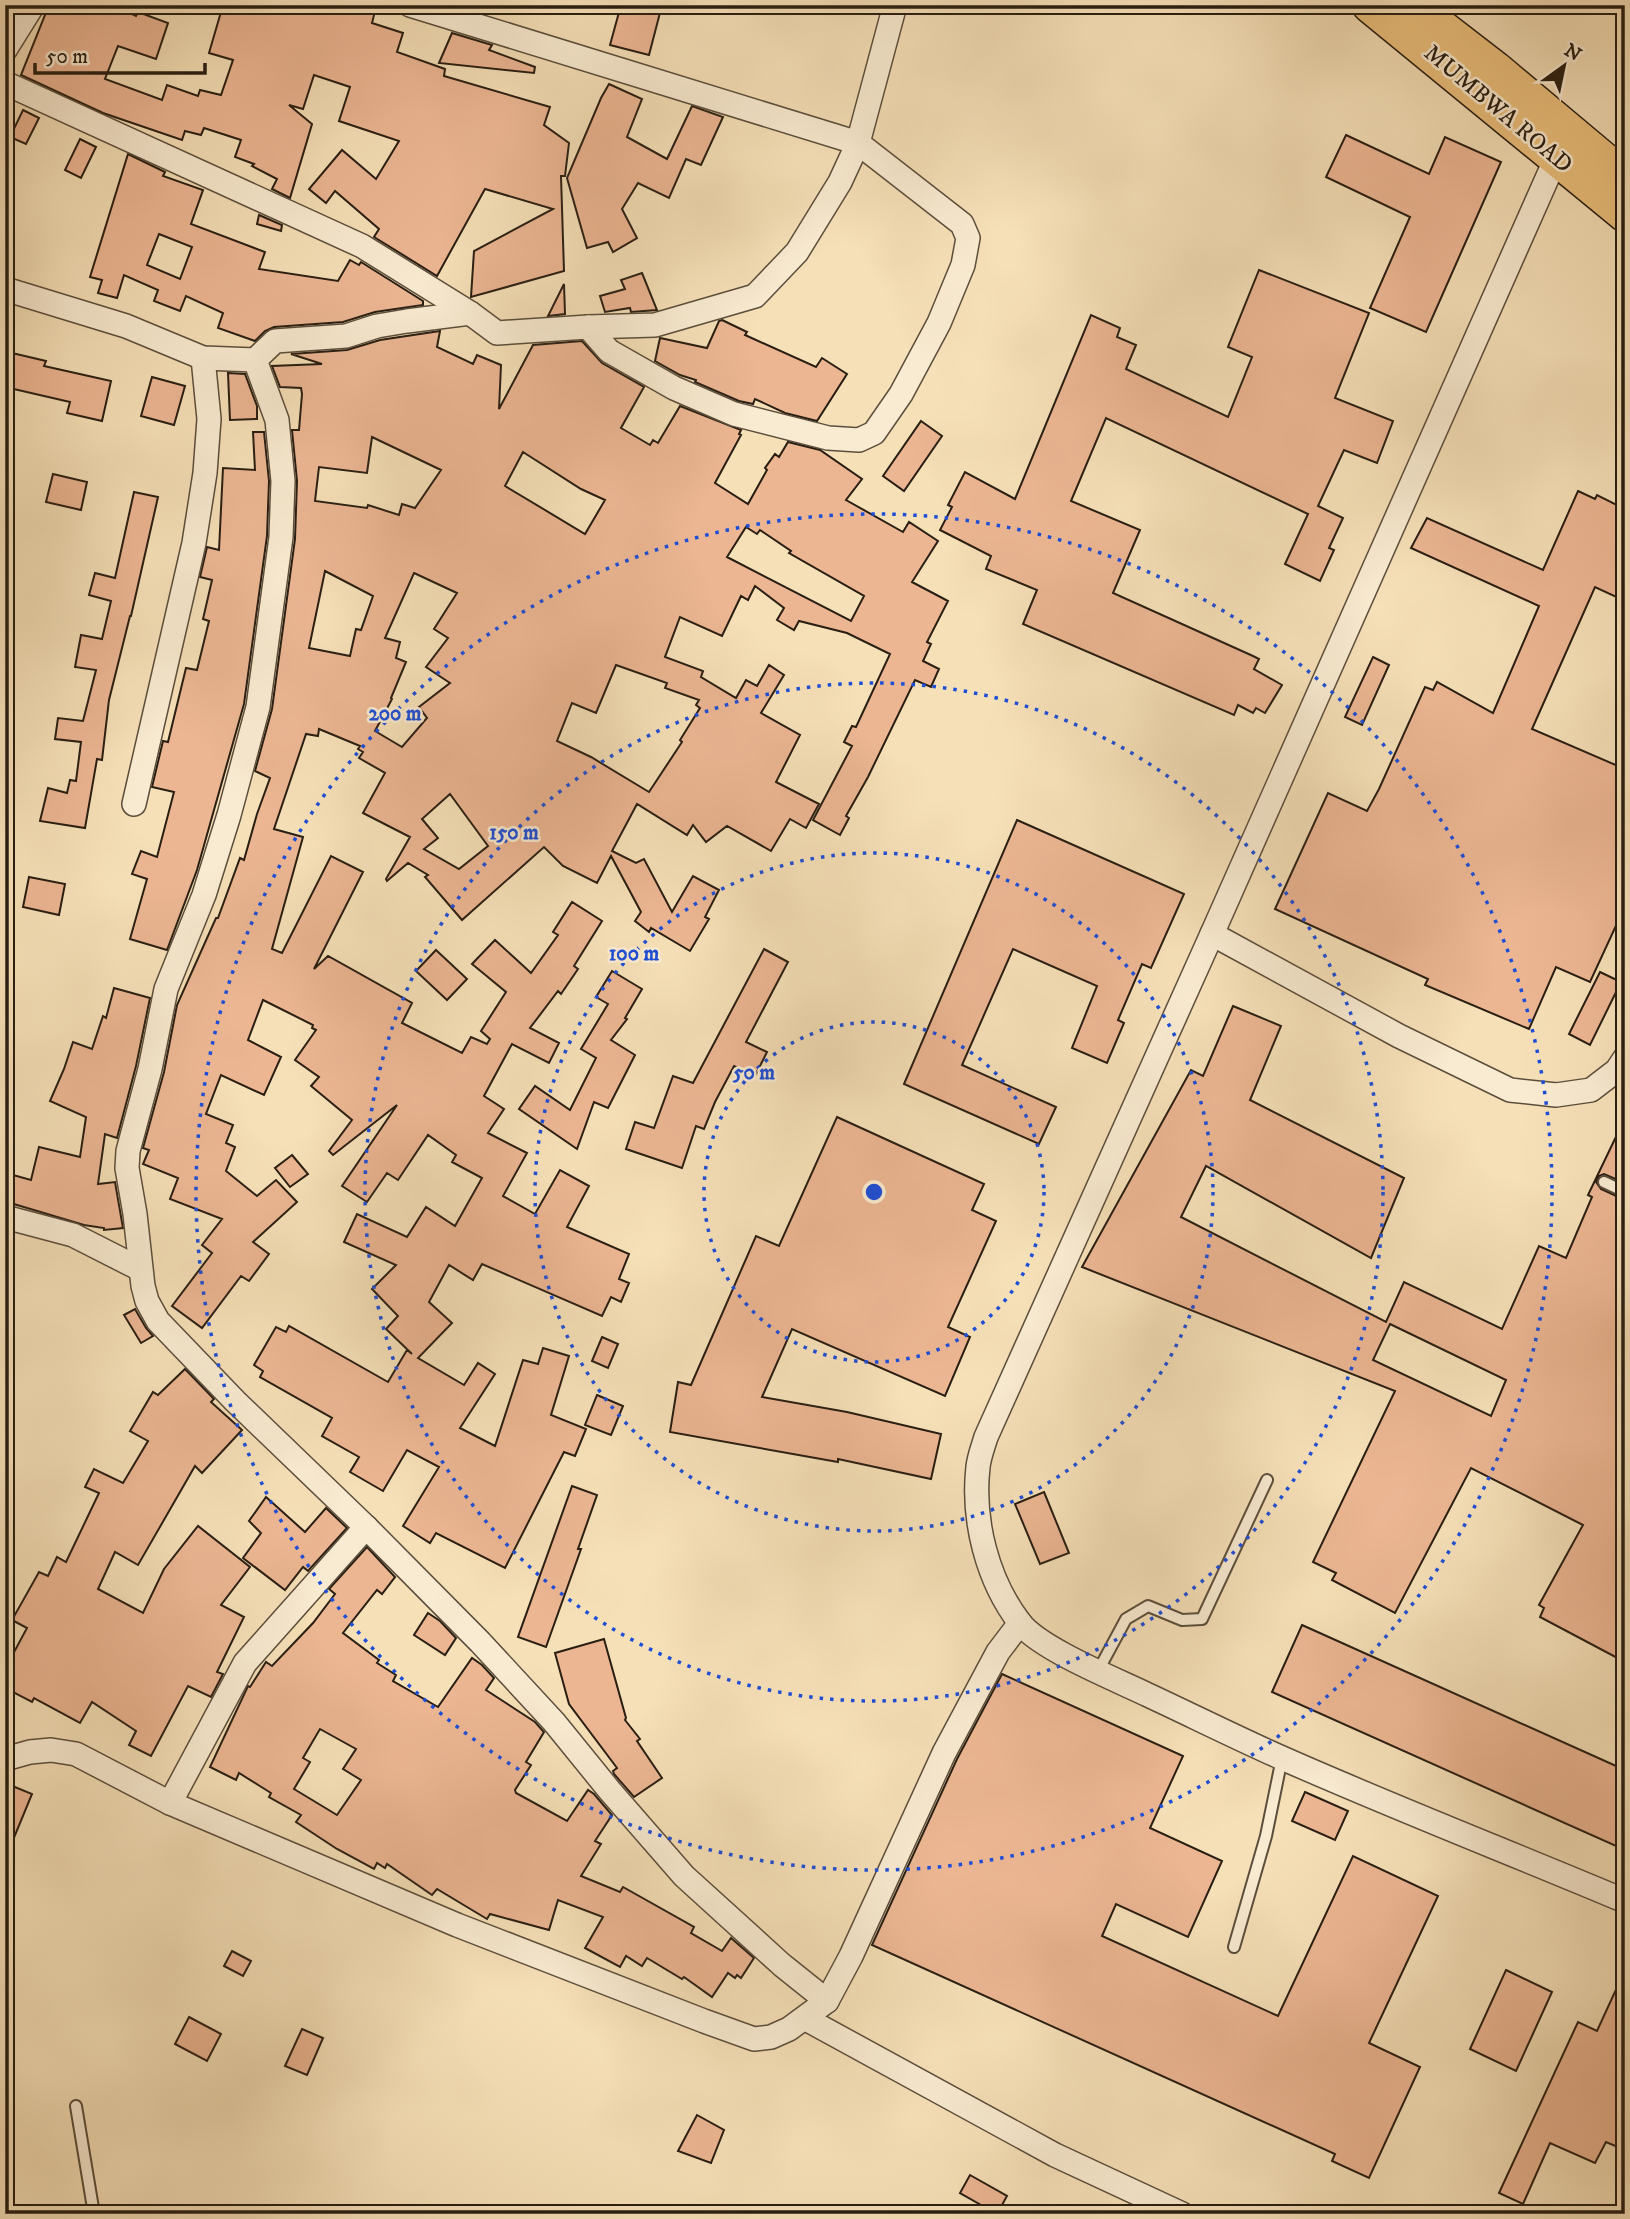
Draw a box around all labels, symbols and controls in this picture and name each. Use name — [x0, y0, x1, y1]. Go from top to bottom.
scale bar — [35, 32, 205, 76]
north arrow — [1528, 32, 1598, 102]
street label: MUMBWA ROAD — [1417, 38, 1579, 180]
text: N — [1560, 39, 1586, 67]
text: 50 m — [46, 44, 88, 70]
text: 200 m — [368, 701, 422, 727]
text: 150 m — [489, 820, 539, 846]
text: 100 m — [609, 941, 659, 967]
text: 50 m — [732, 1060, 775, 1086]
centre of rings — [862, 1180, 886, 1204]

